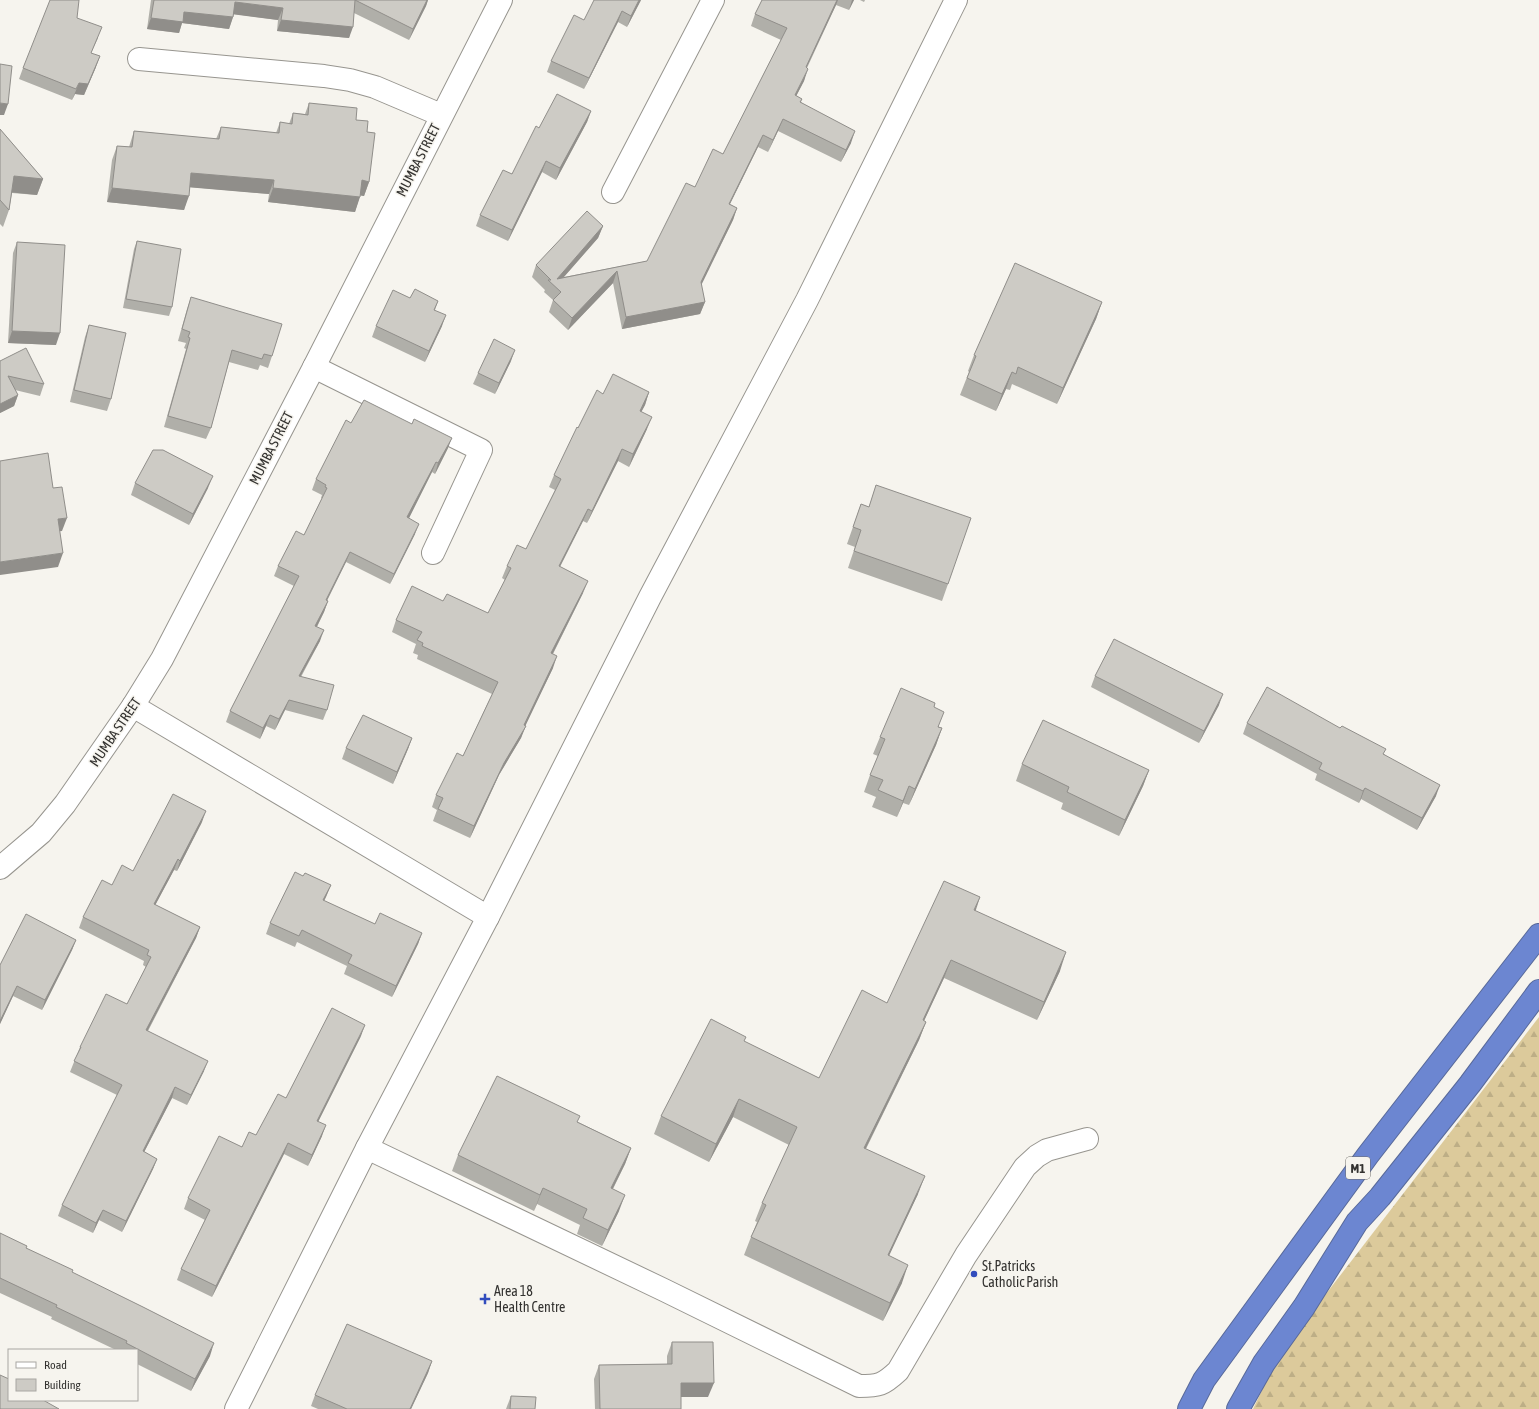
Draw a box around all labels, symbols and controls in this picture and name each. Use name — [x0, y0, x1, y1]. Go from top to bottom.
street label: MUMBA STREET — [393, 121, 443, 199]
street label: MUMBA STREET — [246, 409, 296, 487]
street label: MUMBA STREET — [86, 695, 144, 769]
road number: M1 — [1346, 1157, 1370, 1179]
place label: St.Patricks Catholic Parish — [982, 1258, 1058, 1290]
marker: St.Patricks Catholic Parish — [969, 1269, 979, 1279]
place label: Area 18 Health Centre — [494, 1283, 565, 1315]
marker: Area 18 Health Centre — [479, 1293, 491, 1305]
legend — [8, 1349, 138, 1401]
text: Road — [44, 1358, 67, 1372]
text: Building — [44, 1378, 82, 1392]

